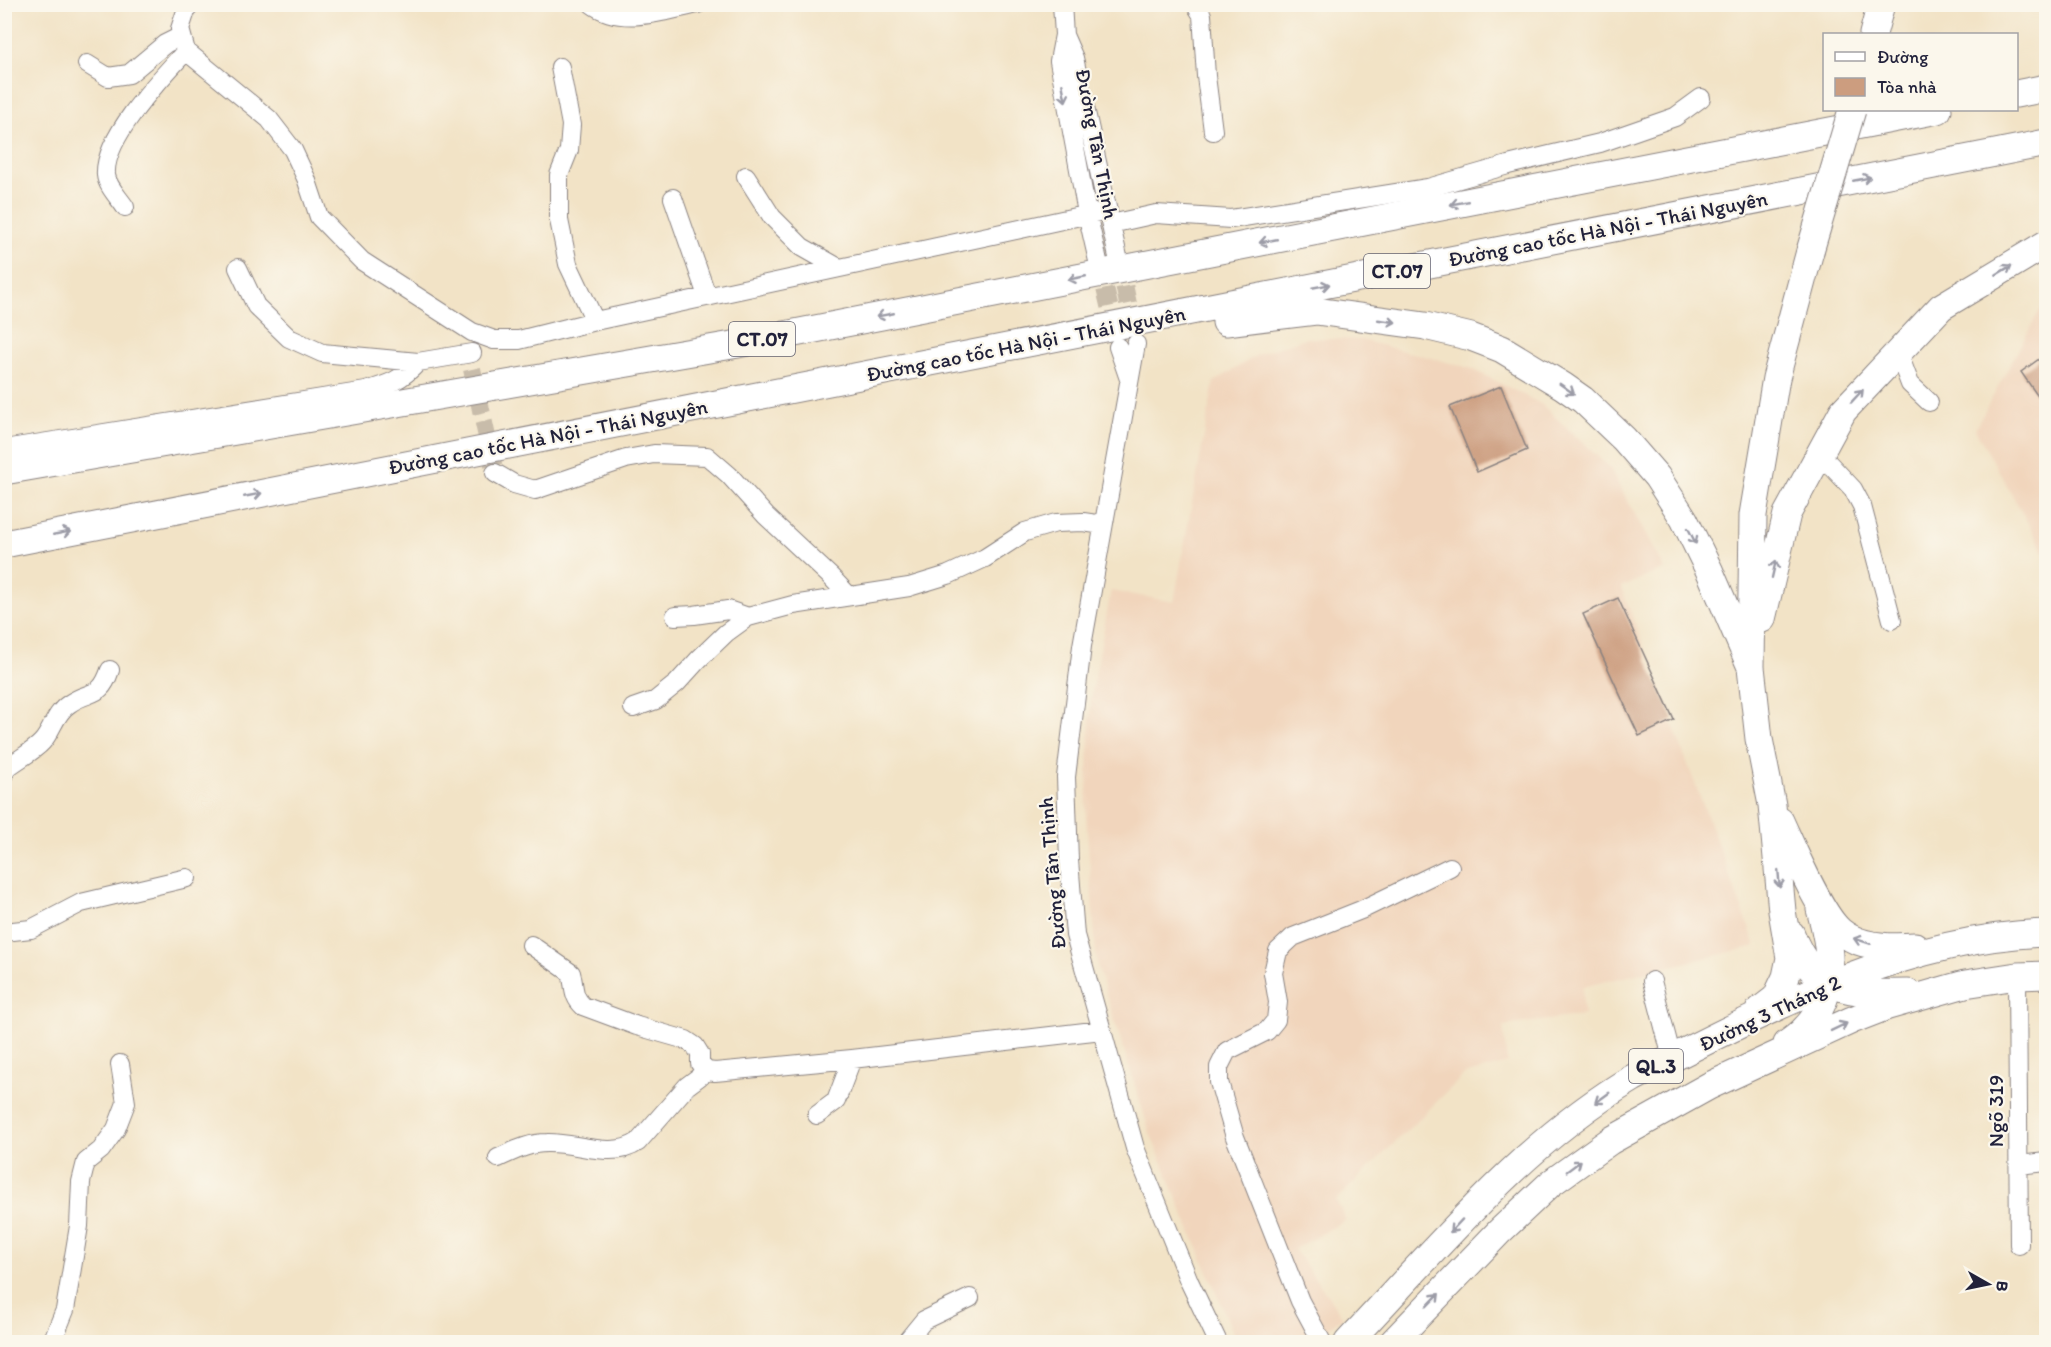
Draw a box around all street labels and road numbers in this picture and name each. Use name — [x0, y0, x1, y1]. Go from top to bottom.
street label: Đường Tân Thịnh — [1071, 67, 1124, 221]
street label: Đường cao tốc Hà Nội - Thái Nguyên — [1446, 185, 1770, 272]
road number: CT.07 — [1364, 254, 1430, 288]
street label: Đường cao tốc Hà Nội - Thái Nguyên — [864, 300, 1188, 387]
road number: CT.07 — [729, 322, 795, 356]
street label: Đường cao tốc Hà Nội - Thái Nguyên — [386, 393, 710, 480]
street label: Đường Tân Thịnh — [1032, 796, 1071, 950]
street label: Đường 3 Tháng 2 — [1695, 969, 1844, 1056]
road number: QL.3 — [1629, 1049, 1683, 1083]
street label: Ngõ 319 — [1983, 1075, 2008, 1147]

